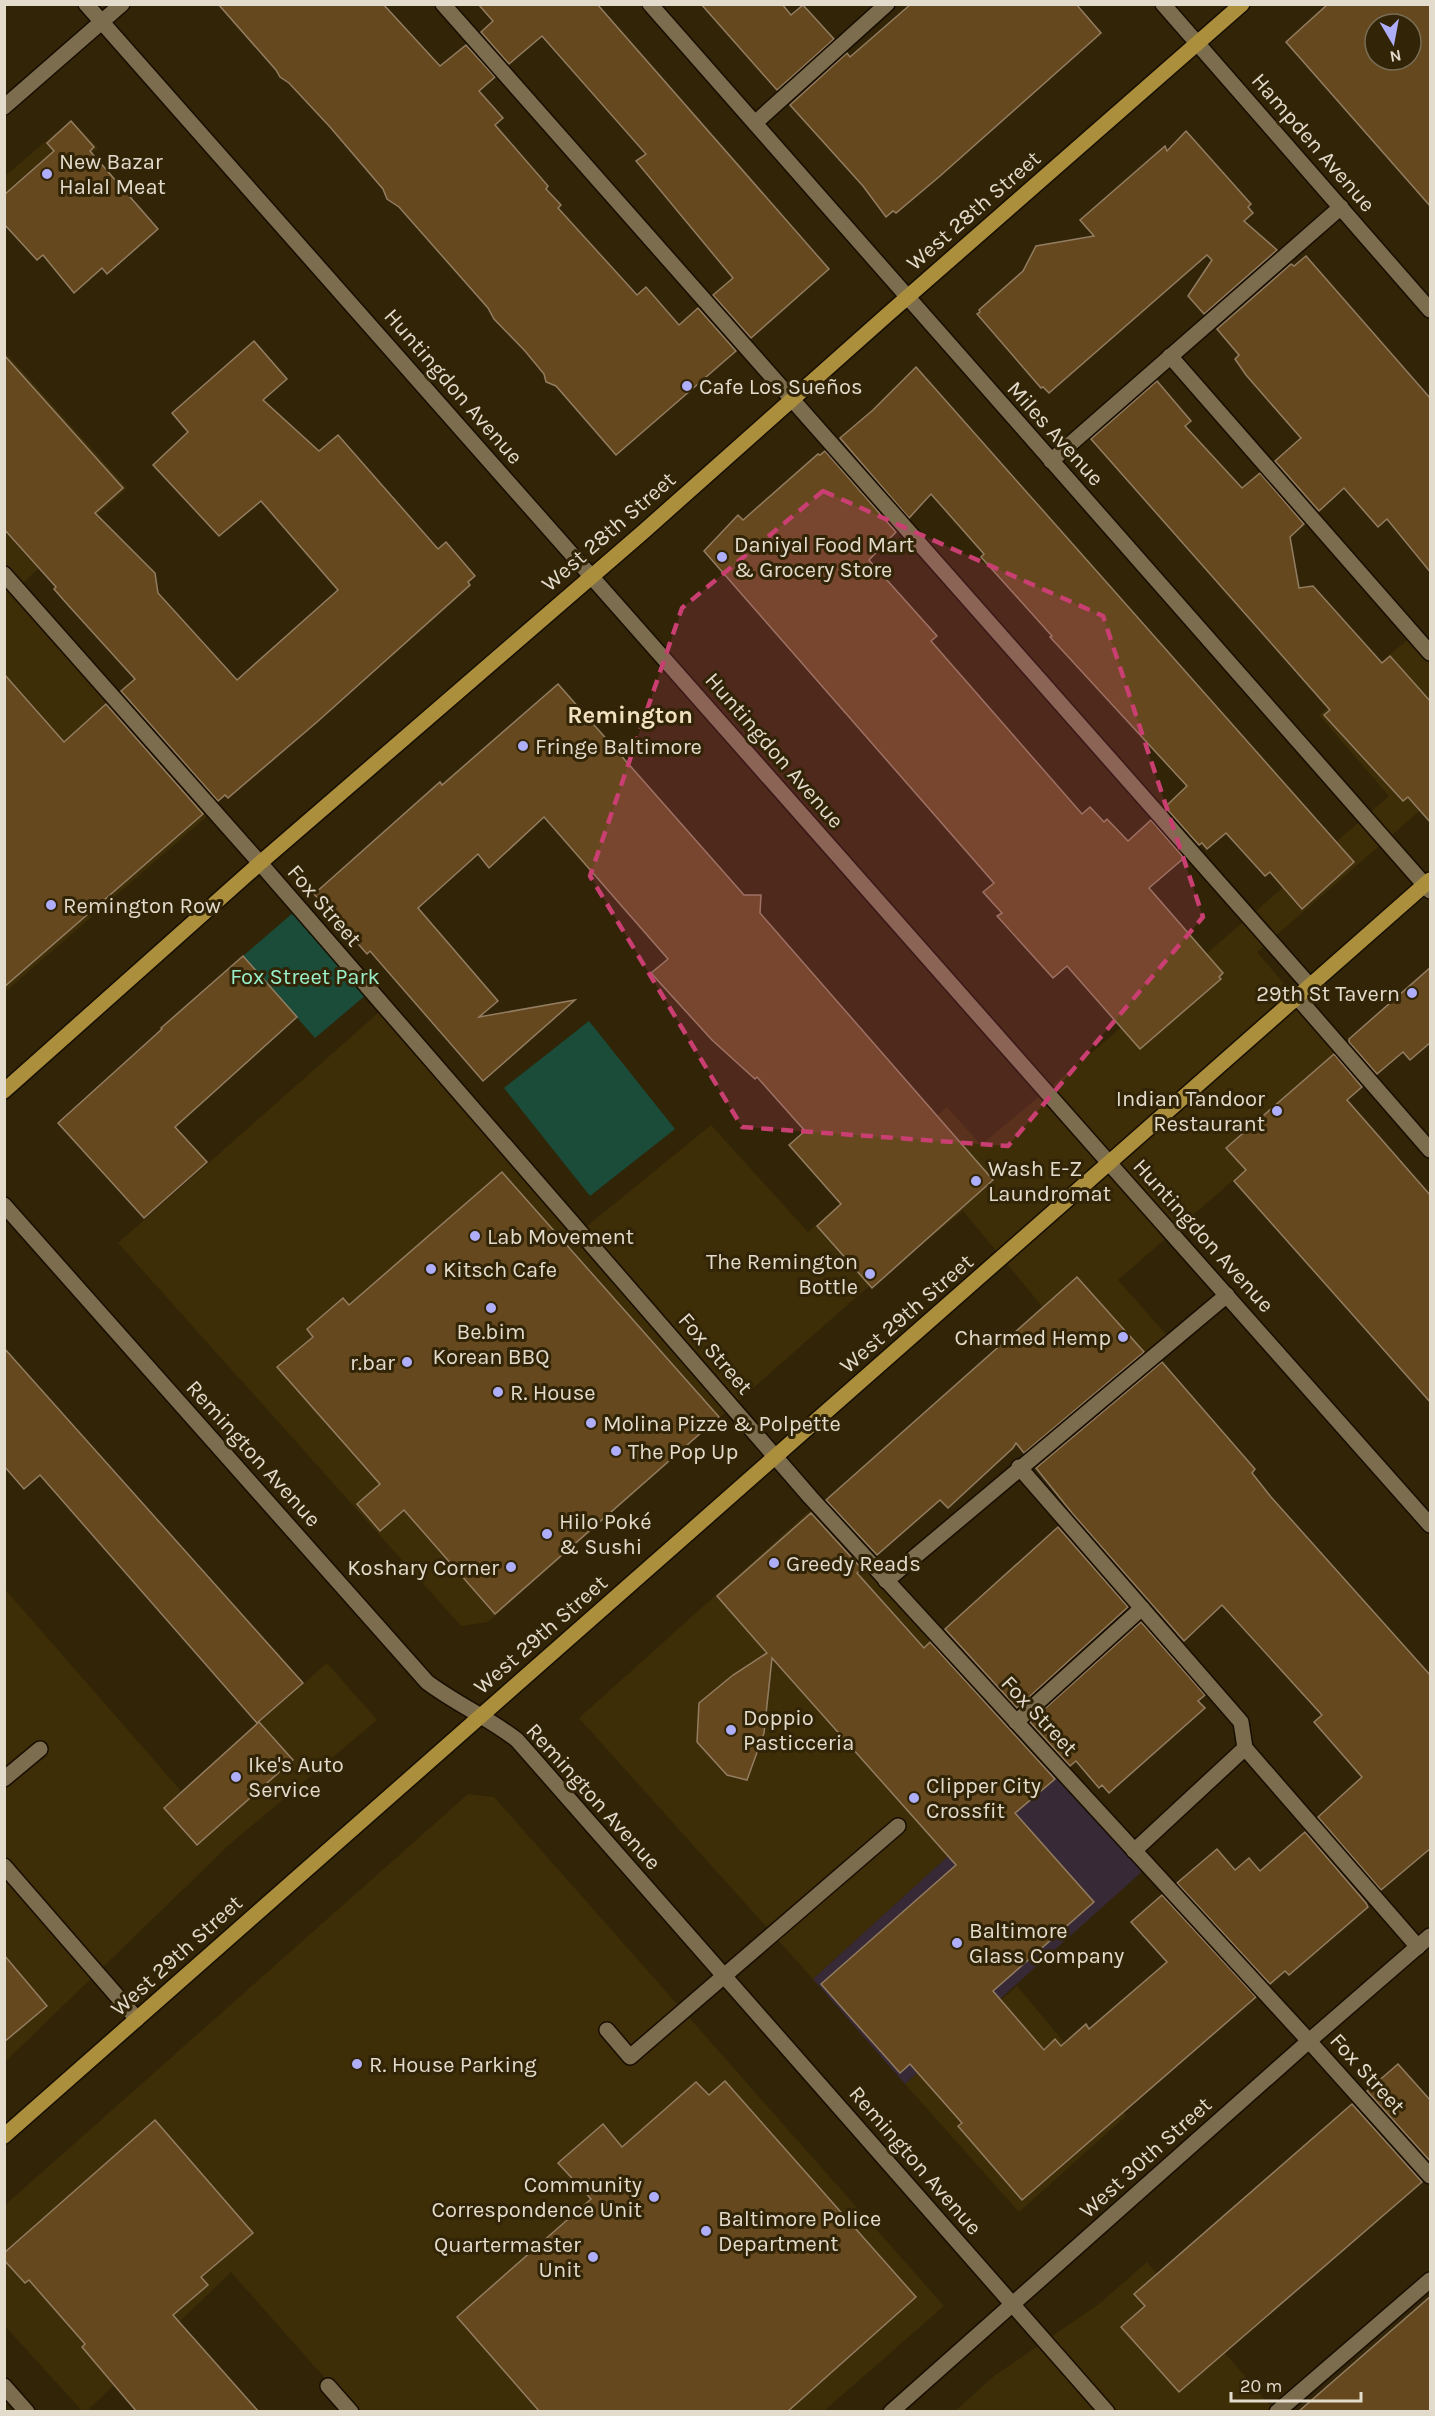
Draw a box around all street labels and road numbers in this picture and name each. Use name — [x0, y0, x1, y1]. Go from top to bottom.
street label: Hampden Avenue — [1246, 68, 1381, 217]
street label: West 28th Street — [901, 146, 1046, 276]
street label: Huntingdon Avenue — [379, 303, 528, 470]
street label: Miles Avenue — [1001, 376, 1109, 491]
street label: West 28th Street — [536, 467, 681, 597]
street label: Huntingdon Avenue — [700, 667, 849, 834]
street label: Fox Street — [282, 859, 367, 952]
street label: Huntingdon Avenue — [1127, 1153, 1279, 1318]
street label: West 29th Street — [835, 1249, 979, 1379]
street label: Fox Street — [673, 1307, 758, 1400]
street label: Remington Avenue — [180, 1375, 326, 1533]
street label: West 29th Street — [469, 1570, 613, 1700]
street label: Fox Street — [996, 1670, 1083, 1761]
street label: Remington Avenue — [520, 1718, 666, 1876]
street label: West 29th Street — [106, 1890, 248, 2022]
street label: Fox Street — [1324, 2028, 1410, 2119]
street label: Remington Avenue — [843, 2081, 987, 2240]
street label: West 30th Street — [1074, 2092, 1217, 2224]

